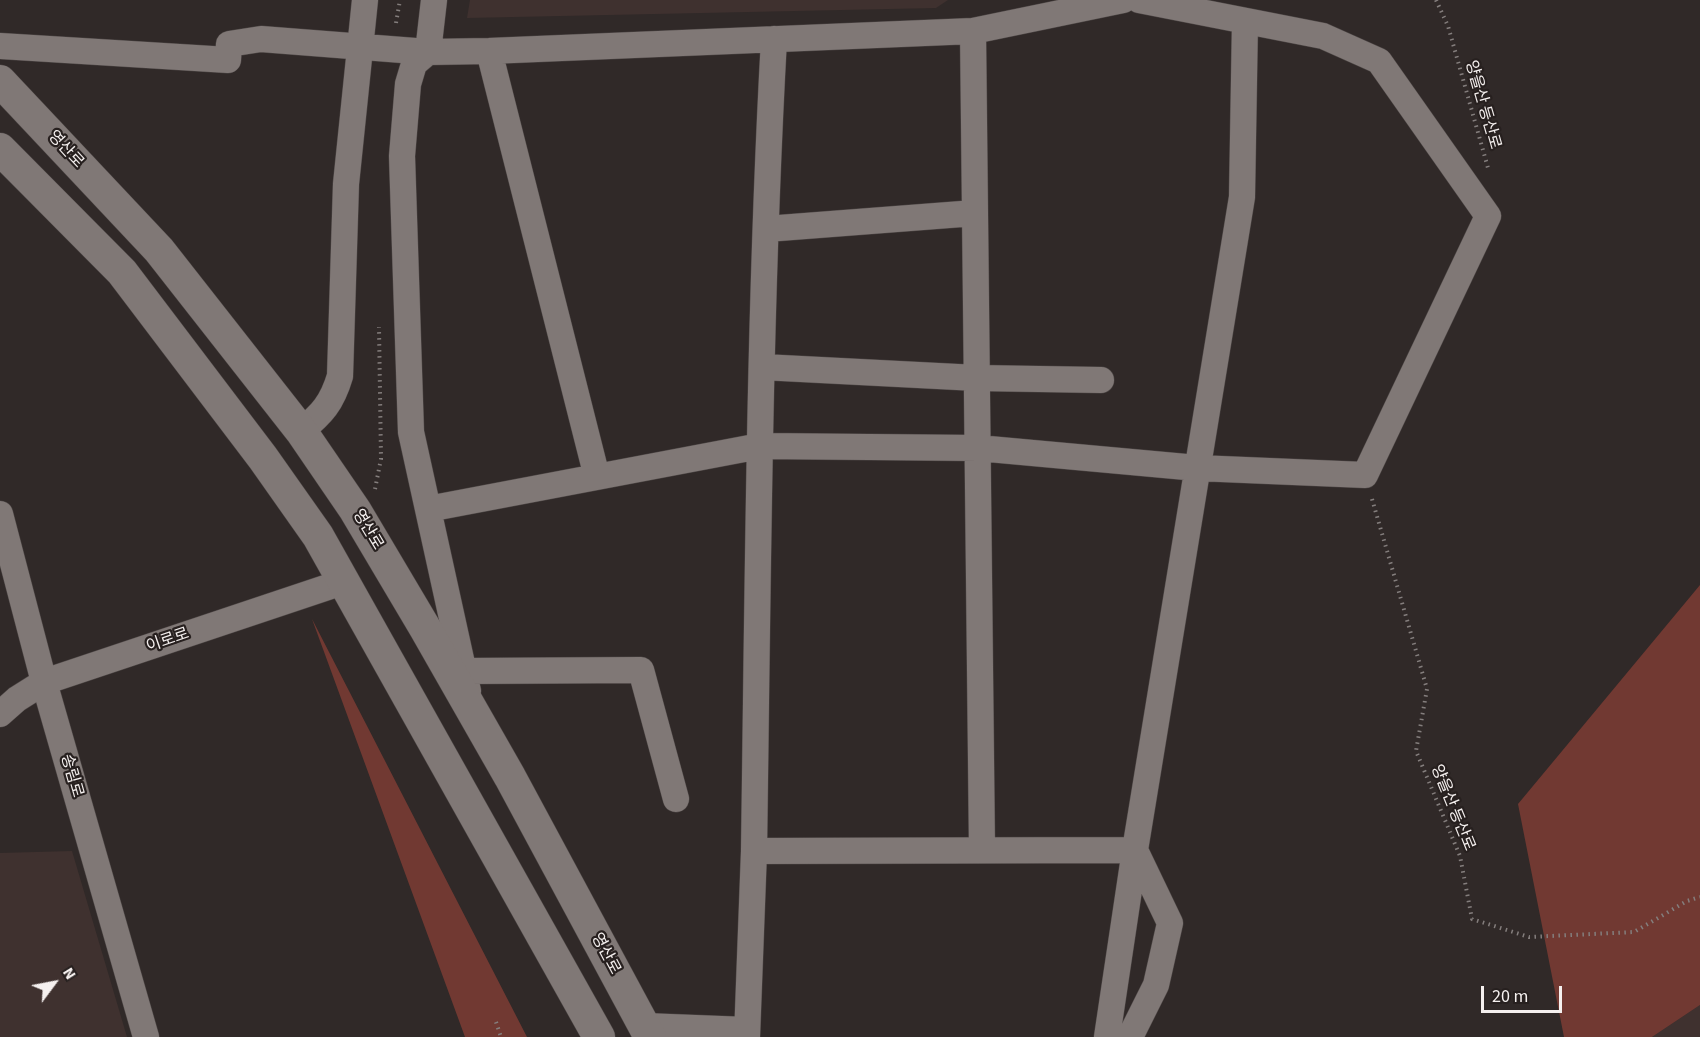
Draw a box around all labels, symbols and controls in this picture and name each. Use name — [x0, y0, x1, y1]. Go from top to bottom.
street label: 양을산 등산로 — [1460, 58, 1504, 152]
street label: 영산로 — [43, 127, 87, 173]
street label: 영산로 — [347, 506, 387, 554]
street label: 이로로 — [144, 625, 192, 657]
street label: 송림로 — [56, 752, 86, 800]
street label: 양을산 등산로 — [1426, 762, 1478, 854]
street label: 영산로 — [586, 930, 624, 978]
north arrow — [24, 953, 84, 1013]
text: N — [57, 963, 81, 984]
scale bar — [1484, 974, 1565, 1012]
text: 20 m — [1492, 984, 1528, 1009]

